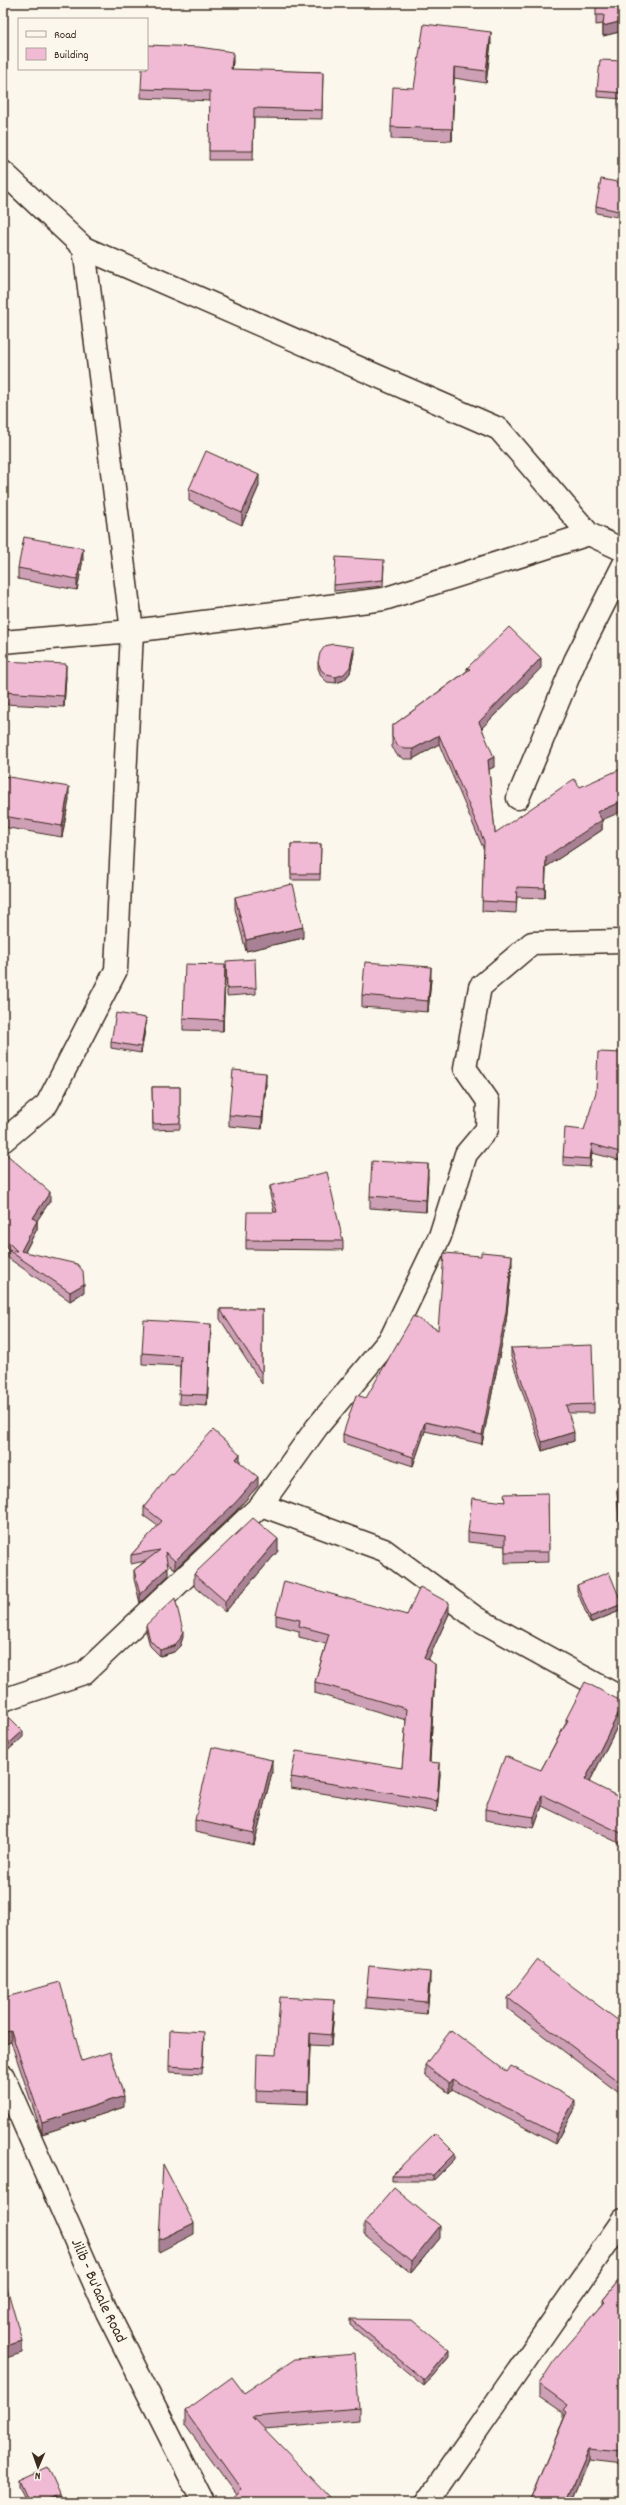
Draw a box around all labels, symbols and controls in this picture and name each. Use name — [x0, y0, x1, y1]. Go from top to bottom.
legend — [18, 18, 148, 70]
text: Road — [54, 27, 76, 44]
text: Building — [54, 47, 89, 64]
street label: Jilib - Bu'aale Road — [65, 2235, 132, 2347]
north arrow — [18, 2447, 58, 2487]
text: N — [34, 2467, 41, 2483]

